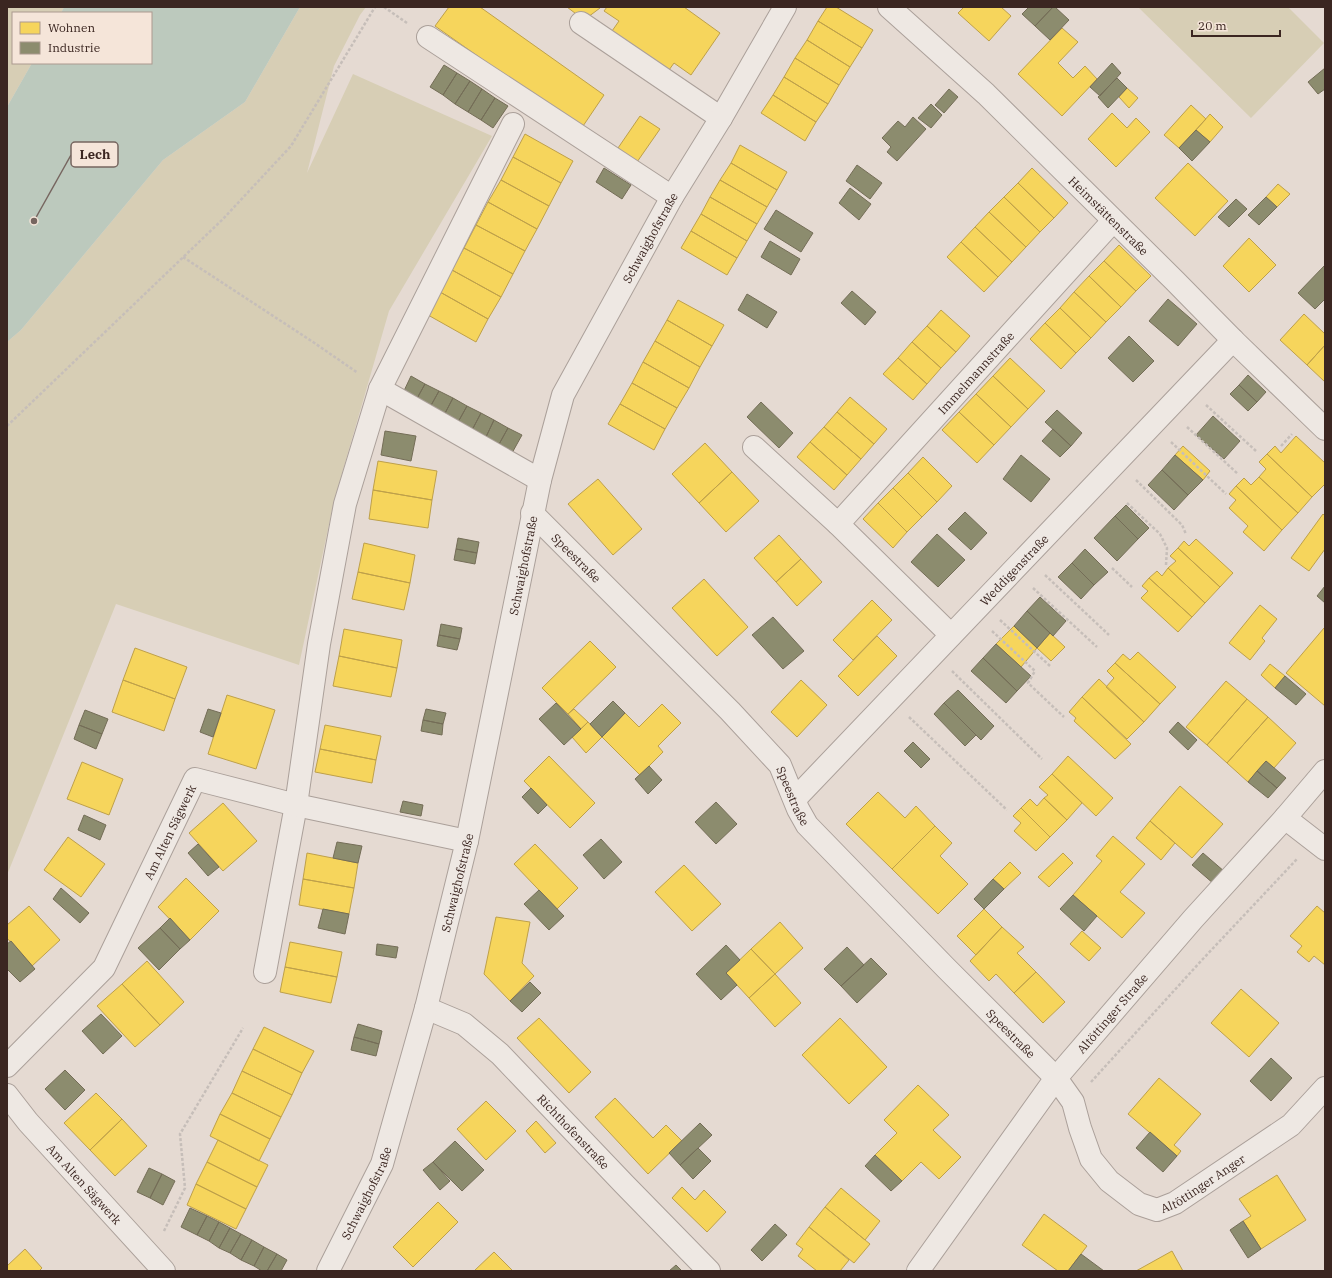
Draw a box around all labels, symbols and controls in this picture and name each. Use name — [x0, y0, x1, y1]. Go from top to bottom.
legend — [12, 12, 152, 64]
scale bar — [1192, 12, 1280, 38]
text: 20 m — [1198, 18, 1227, 33]
text: Wohnen — [48, 20, 95, 35]
text: Industrie — [48, 40, 100, 55]
callout: Lech — [71, 142, 118, 167]
text: Lech — [80, 146, 111, 163]
street label: Heimstättenstraße — [1066, 173, 1152, 258]
street label: Schwaighofstraße — [619, 189, 681, 285]
street label: Immelmannstraße — [934, 328, 1017, 417]
street label: Schwaighofstraße — [505, 514, 540, 617]
street label: Speestraße — [549, 530, 604, 585]
street label: Weddigenstraße — [976, 531, 1051, 608]
street label: Speestraße — [774, 764, 813, 828]
street label: Am Alten Sägwerk — [140, 782, 199, 882]
street label: Schwaighofstraße — [437, 832, 476, 934]
street label: Altöttinger Straße — [1073, 970, 1151, 1056]
street label: Speestraße — [983, 1005, 1039, 1061]
street label: Richthofenstraße — [534, 1091, 613, 1172]
street label: Am Alten Sägwerk — [44, 1141, 125, 1227]
street label: Schwaighofstraße — [338, 1145, 394, 1242]
street label: Altöttinger Anger — [1158, 1150, 1248, 1215]

